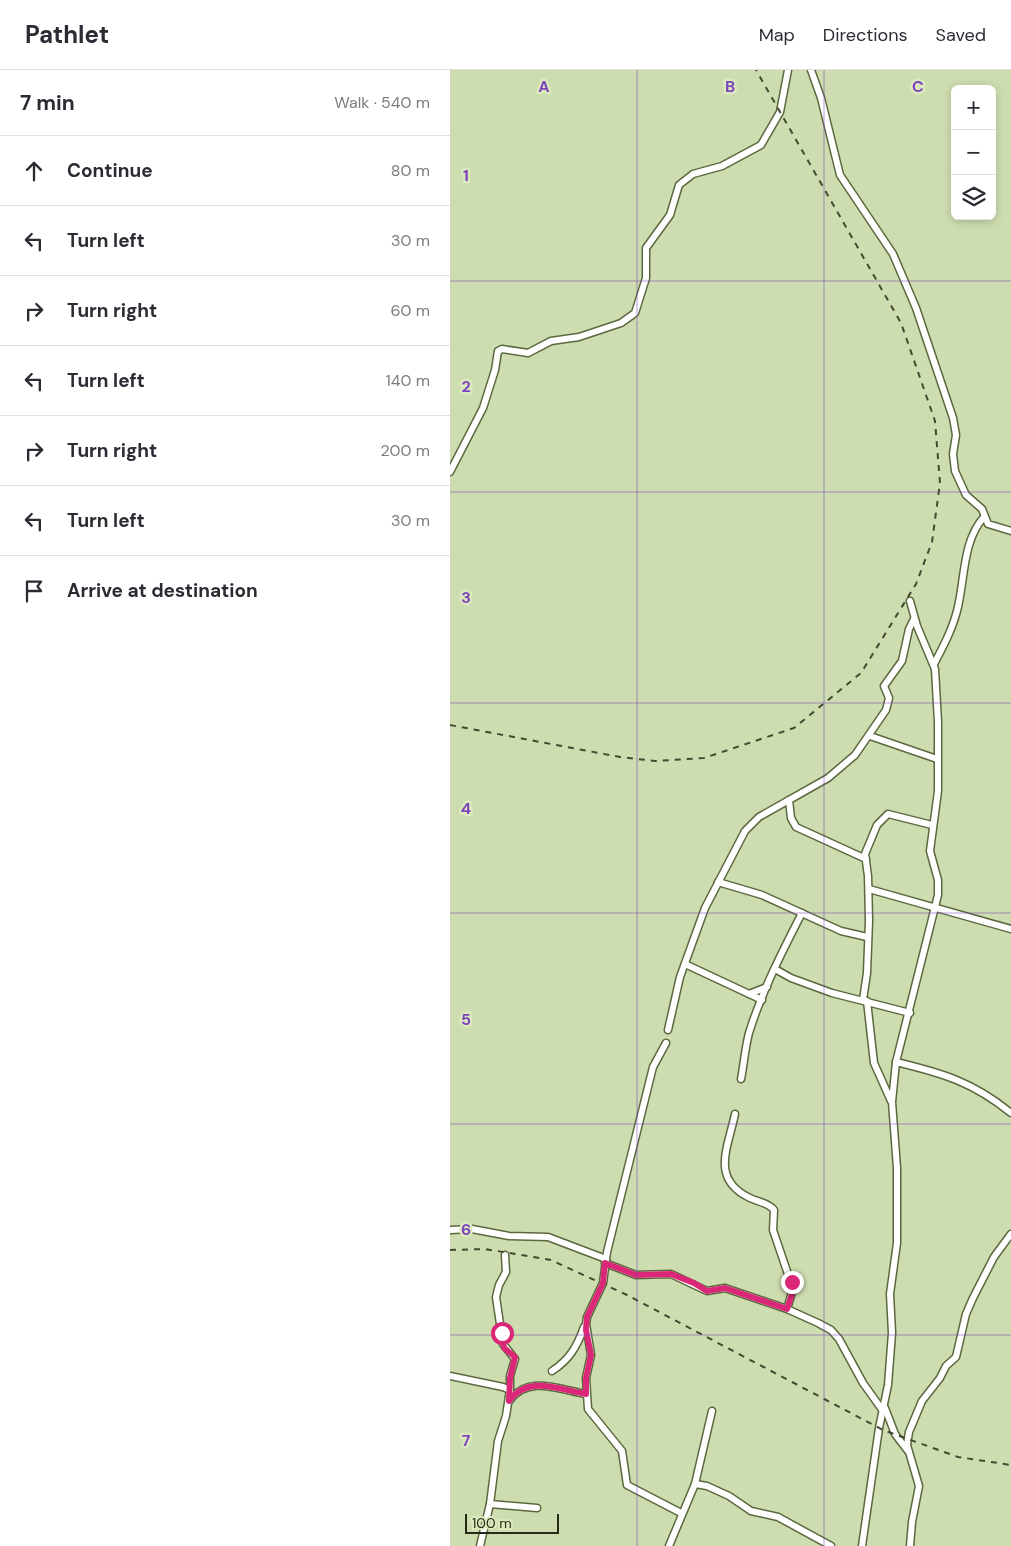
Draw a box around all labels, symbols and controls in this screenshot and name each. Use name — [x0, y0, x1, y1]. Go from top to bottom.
text: Pathlet — [25, 19, 109, 50]
text: Map — [759, 23, 795, 47]
text: Directions — [823, 23, 908, 47]
text: Saved — [936, 23, 986, 47]
text: A — [538, 76, 550, 97]
text: B — [725, 76, 735, 97]
text: C — [912, 76, 924, 97]
map controls — [951, 85, 996, 220]
button: + — [951, 85, 996, 130]
text: 7 min — [20, 89, 75, 117]
text: Walk · 540 m — [334, 92, 430, 113]
button: − — [951, 130, 996, 175]
icon: ahead — [20, 157, 48, 185]
text: Continue — [67, 158, 153, 183]
text: 80 m — [391, 160, 430, 181]
text: 1 — [463, 165, 469, 186]
button: layers — [951, 175, 996, 220]
icon: left — [20, 227, 48, 255]
text: Turn left — [67, 228, 145, 253]
text: 30 m — [391, 230, 430, 251]
icon: right — [20, 297, 48, 325]
text: Turn right — [67, 298, 157, 323]
text: 60 m — [390, 300, 430, 321]
icon: left — [20, 367, 48, 395]
text: Turn left — [67, 368, 145, 393]
text: 140 m — [386, 370, 430, 391]
text: 2 — [461, 376, 471, 397]
icon: right — [20, 437, 48, 465]
text: Turn right — [67, 438, 157, 463]
text: 200 m — [381, 440, 430, 461]
icon: left — [20, 507, 48, 535]
text: Turn left — [67, 508, 145, 533]
text: 30 m — [391, 510, 430, 531]
icon: arrive — [20, 577, 48, 605]
text: Arrive at destination — [67, 578, 258, 603]
text: 3 — [461, 587, 471, 608]
text: 4 — [461, 798, 471, 819]
text: 5 — [461, 1009, 471, 1030]
text: 6 — [461, 1219, 471, 1240]
route end — [781, 1271, 804, 1294]
route start — [491, 1322, 514, 1345]
text: 7 — [462, 1430, 471, 1451]
scale bar — [465, 1511, 559, 1534]
text: 100 m — [472, 1514, 512, 1532]

